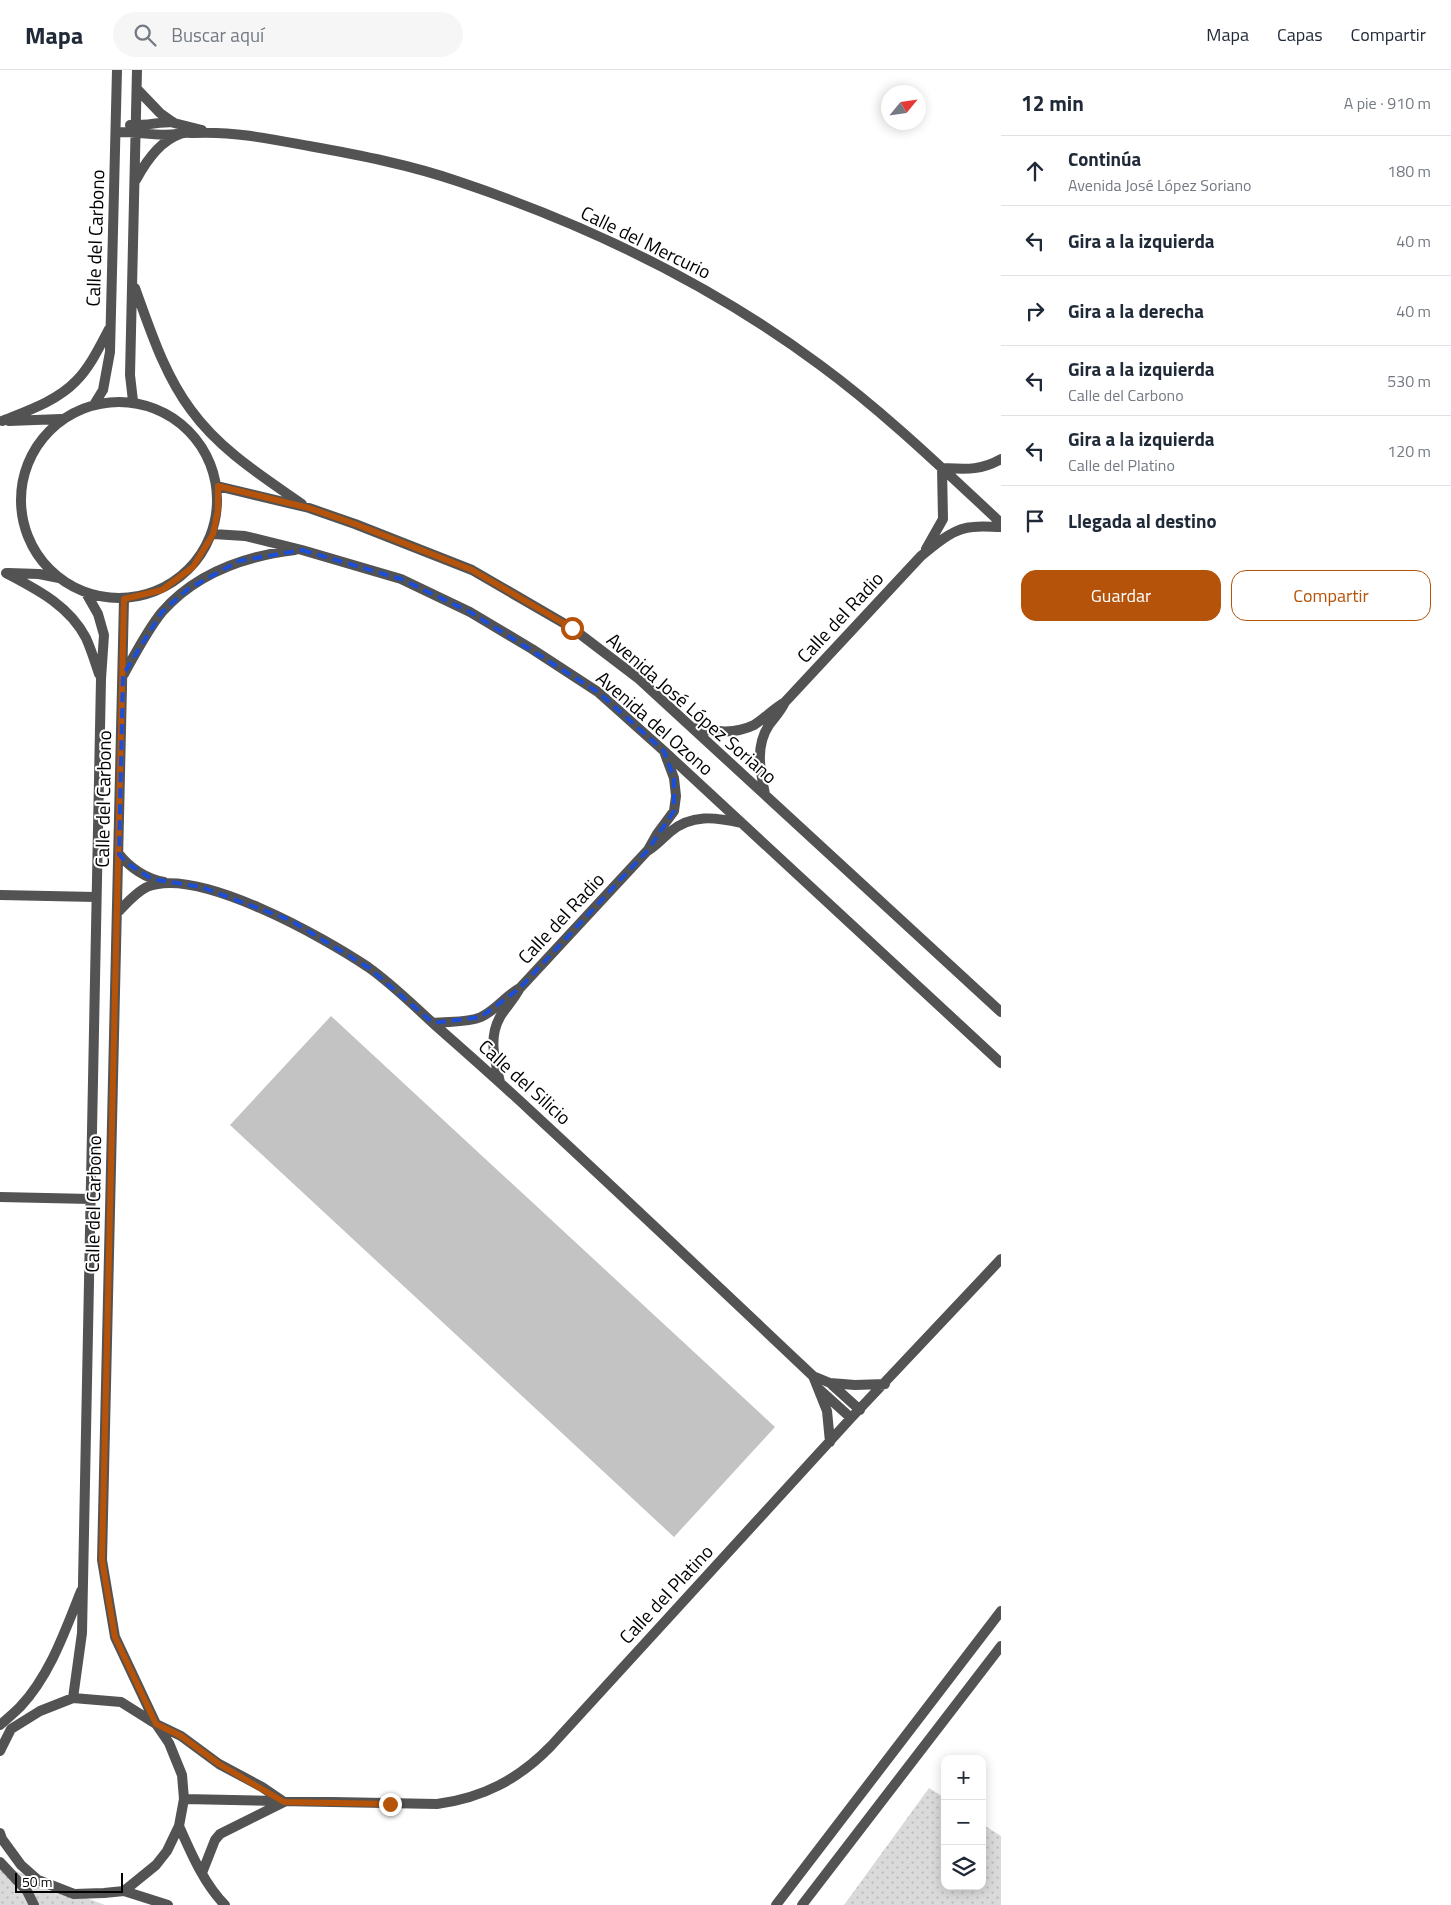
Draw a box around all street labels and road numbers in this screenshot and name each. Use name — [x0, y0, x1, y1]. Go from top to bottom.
street label: Calle del Carbono — [78, 169, 111, 307]
street label: Calle del Mercurio — [576, 197, 716, 286]
street label: Calle del Radio — [789, 564, 890, 669]
street label: Avenida José López Soriano — [601, 625, 784, 790]
street label: Avenida del Ozono — [590, 663, 720, 782]
street label: Calle del Carbono — [87, 730, 118, 868]
street label: Calle del Radio — [510, 865, 611, 970]
street label: Calle del Silicio — [472, 1032, 578, 1131]
street label: Calle del Carbono — [77, 1135, 108, 1273]
street label: Calle del Platino — [612, 1537, 720, 1650]

